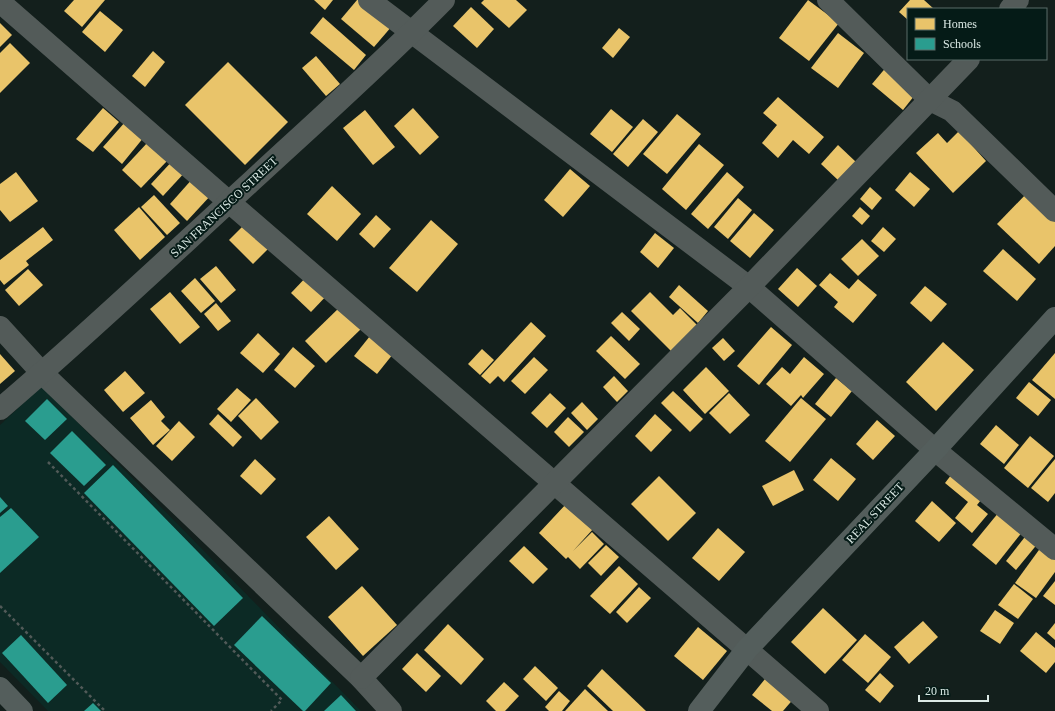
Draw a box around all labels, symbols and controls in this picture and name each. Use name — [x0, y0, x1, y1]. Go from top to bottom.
legend — [907, 8, 1047, 60]
text: Homes — [943, 17, 977, 31]
text: Schools — [943, 37, 981, 51]
street label: SAN FRANCISCO STREET — [168, 153, 281, 260]
street label: REAL STREET — [843, 479, 907, 546]
scale bar — [919, 677, 988, 703]
text: 20 m — [925, 684, 950, 698]

